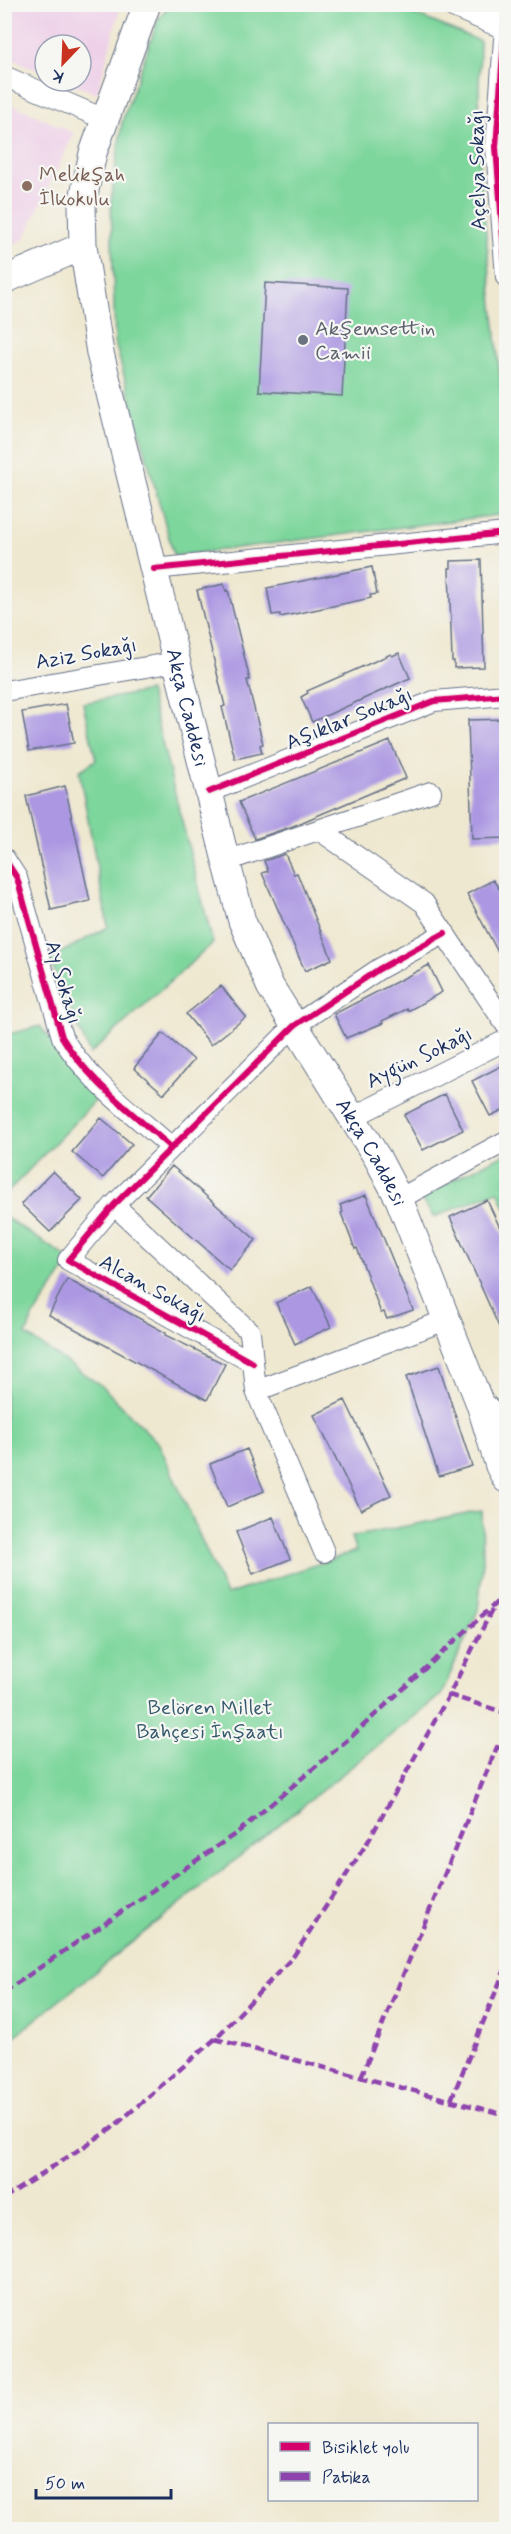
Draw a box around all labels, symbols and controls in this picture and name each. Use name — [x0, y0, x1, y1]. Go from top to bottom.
north arrow — [33, 33, 93, 93]
text: K — [48, 63, 67, 87]
street label: Açelya Sokağı — [463, 109, 493, 231]
place label: Melikşah İlkokulu — [39, 161, 125, 213]
marker: Melikşah İlkokulu — [20, 179, 34, 193]
place label: Akşemsettin Camii — [315, 315, 435, 367]
marker: Akşemsettin Camii — [296, 333, 310, 347]
street label: Aziz Sokağı — [33, 631, 139, 677]
street label: Akça Caddesi — [159, 646, 215, 770]
street label: Aşıklar Sokağı — [282, 681, 417, 757]
street label: Ay Sokağı — [38, 937, 88, 1027]
street label: Aygün Sokağı — [362, 1020, 478, 1097]
street label: Akça Caddesi — [328, 1093, 413, 1210]
street label: Alcan Sokağı — [94, 1248, 211, 1330]
park label: Belören Millet Bahçesi İnşaatı — [136, 1694, 284, 1746]
legend — [268, 2423, 478, 2501]
text: Bisiklet yolu — [322, 2436, 410, 2460]
scale bar — [36, 2462, 171, 2500]
text: Patika — [322, 2466, 371, 2490]
text: 50 m — [45, 2472, 85, 2496]

